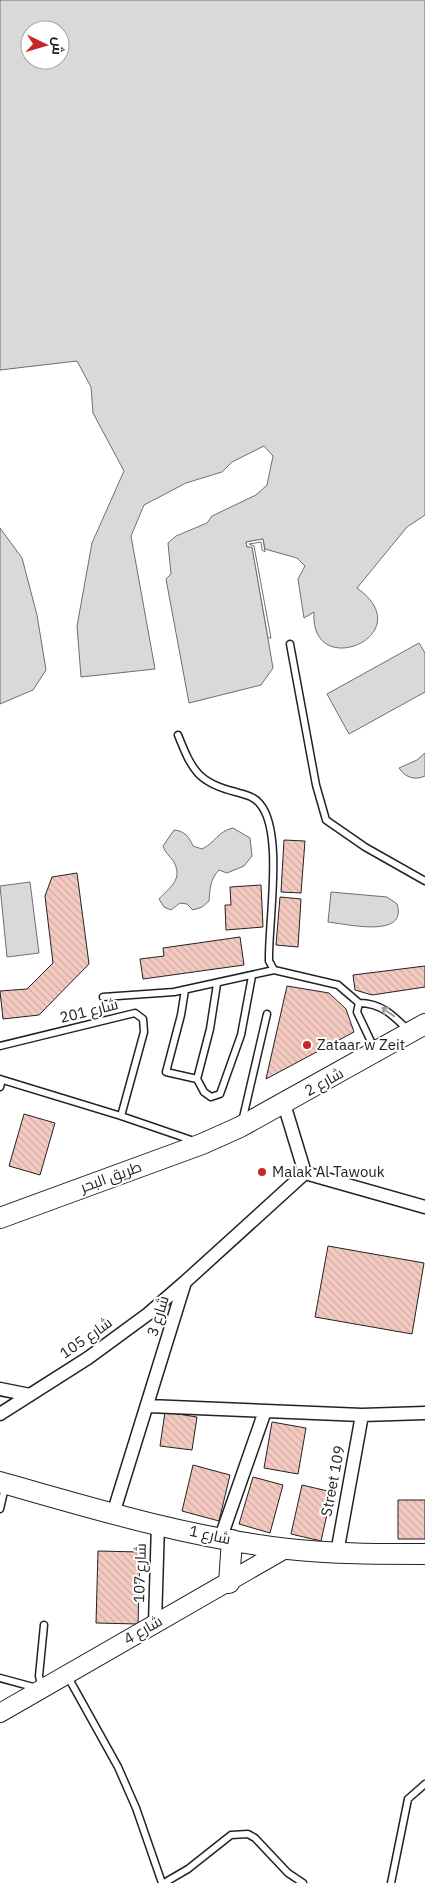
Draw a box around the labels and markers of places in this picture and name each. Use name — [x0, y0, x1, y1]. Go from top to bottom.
place label: Zataar w Zeit — [317, 1035, 405, 1054]
marker: Zataar w Zeit — [301, 1039, 313, 1051]
place label: Malak Al Tawouk — [272, 1162, 385, 1181]
marker: Malak Al Tawouk — [256, 1166, 268, 1178]

